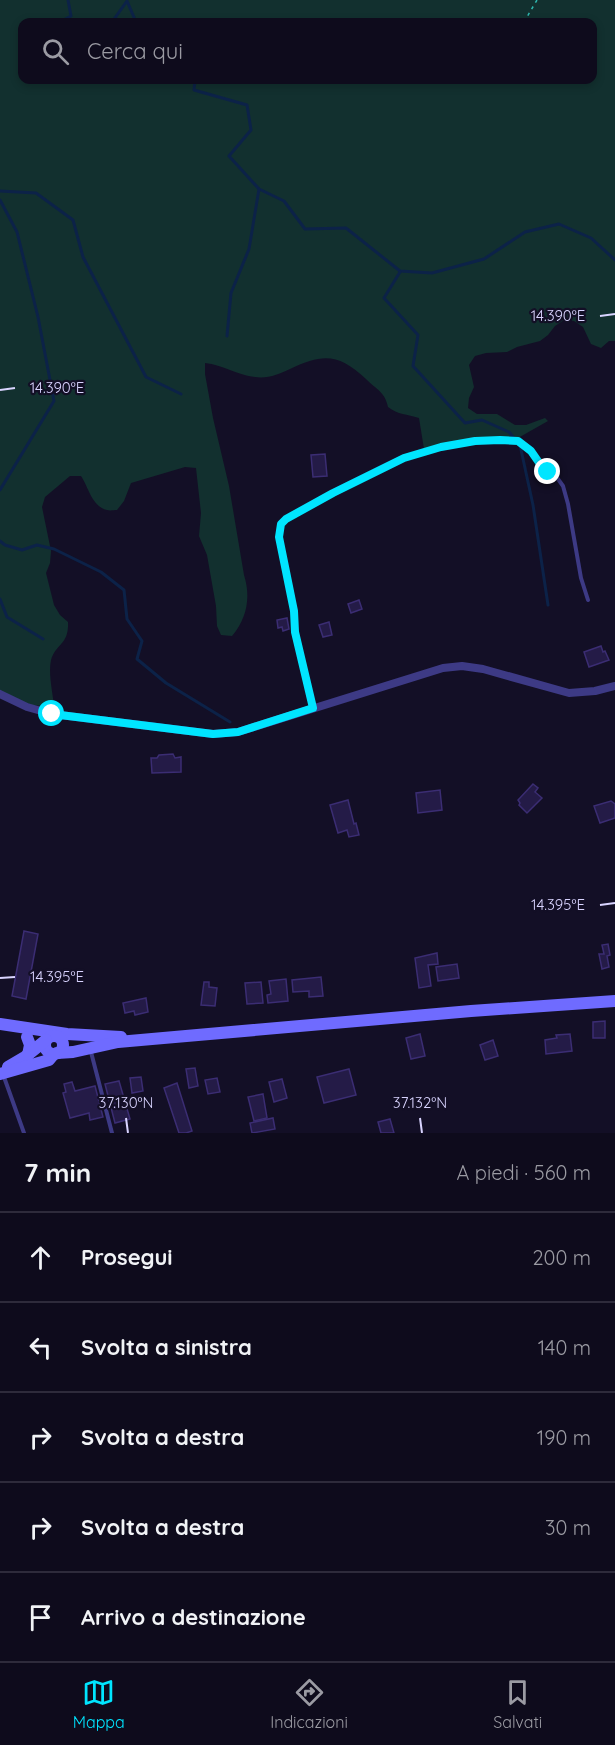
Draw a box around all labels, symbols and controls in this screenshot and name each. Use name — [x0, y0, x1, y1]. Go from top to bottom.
search box — [18, 18, 597, 84]
icon: search — [39, 35, 72, 68]
text: Cerca qui — [87, 37, 183, 65]
text: 14.390°E — [531, 306, 585, 325]
text: 14.390°E — [30, 378, 84, 397]
route end — [534, 458, 560, 484]
route start — [38, 700, 64, 726]
text: 14.395°E — [531, 895, 585, 914]
text: 14.395°E — [30, 967, 84, 986]
text: 37.130°N — [99, 1093, 153, 1112]
text: 37.132°N — [393, 1093, 447, 1112]
text: 7 min — [24, 1156, 91, 1189]
text: A piedi · 560 m — [456, 1160, 591, 1185]
icon: ahead — [24, 1241, 57, 1274]
text: Prosegui — [81, 1243, 173, 1271]
text: 200 m — [532, 1245, 591, 1270]
icon: left — [24, 1331, 57, 1364]
text: Svolta a sinistra — [81, 1333, 252, 1361]
text: 140 m — [538, 1335, 591, 1360]
icon: right — [24, 1421, 57, 1454]
text: Svolta a destra — [81, 1423, 244, 1451]
text: 190 m — [537, 1425, 591, 1450]
icon: right — [24, 1511, 57, 1544]
text: Svolta a destra — [81, 1513, 244, 1541]
text: 30 m — [545, 1515, 591, 1540]
icon: arrive — [24, 1601, 57, 1634]
text: Arrivo a destinazione — [81, 1603, 306, 1631]
tab: Mappa — [73, 1676, 125, 1732]
tab: Indicazioni — [270, 1676, 348, 1732]
tab: Salvati — [493, 1676, 542, 1732]

